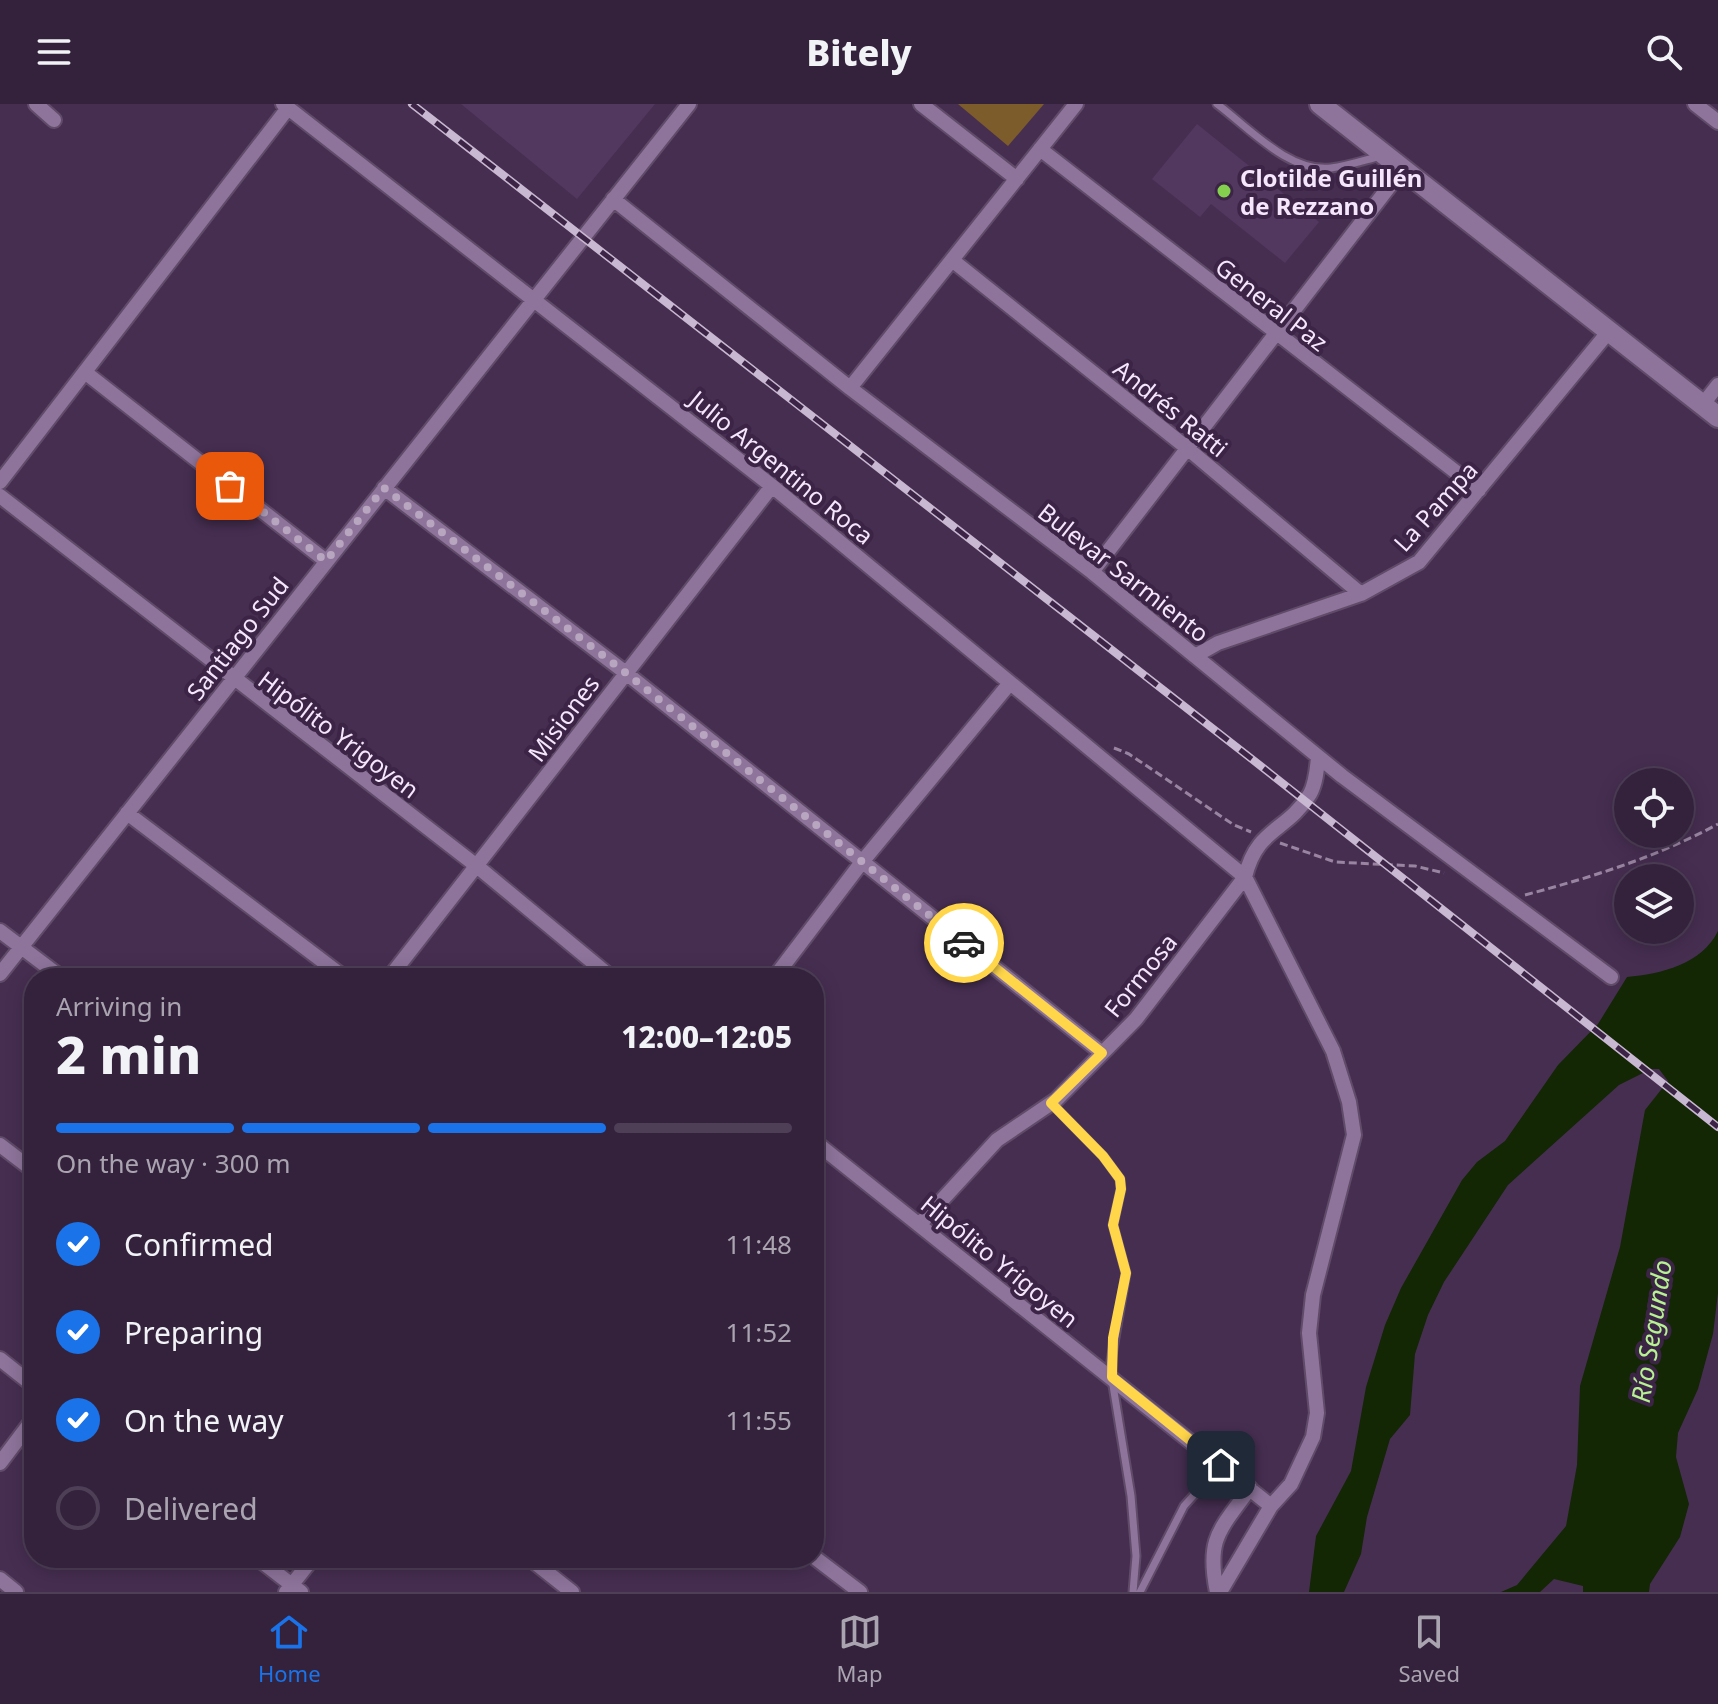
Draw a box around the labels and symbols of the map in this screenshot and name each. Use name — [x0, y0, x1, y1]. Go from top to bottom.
place label: Clotilde Guillén de Rezzano — [1240, 161, 1422, 222]
marker: Clotilde Guillén de Rezzano — [1215, 182, 1233, 200]
street label: General Paz — [1209, 250, 1335, 358]
street label: Andrés Ratti — [1107, 352, 1235, 464]
street label: Julio Argentino Roca — [682, 381, 881, 551]
pin — [196, 452, 264, 520]
street label: La Pampa — [1386, 454, 1484, 558]
street label: Bulevar Sarmiento — [1032, 495, 1216, 649]
street label: Santiago Sud — [178, 569, 296, 707]
street label: Hipólito Yrigoyen — [252, 663, 426, 805]
street label: Misiones — [520, 668, 606, 768]
courier — [924, 903, 1004, 983]
street label: Formosa — [1096, 926, 1184, 1024]
street label: Hipólito Yrigoyen — [914, 1187, 1086, 1335]
water label: Río Segundo — [1622, 1257, 1680, 1405]
pin — [1187, 1431, 1255, 1499]

